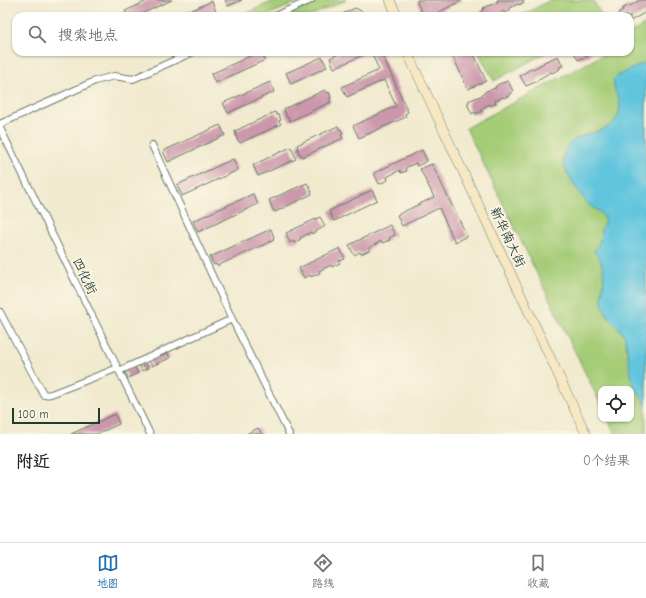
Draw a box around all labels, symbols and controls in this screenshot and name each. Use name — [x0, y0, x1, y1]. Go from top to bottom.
search box — [12, 12, 634, 56]
icon: search — [26, 23, 48, 45]
text: 搜索地点 — [58, 26, 118, 44]
street label: 新华南大街 — [487, 204, 529, 270]
street label: 四化街 — [70, 255, 100, 297]
map controls — [598, 386, 634, 422]
button: locate — [598, 386, 634, 422]
scale bar — [12, 406, 100, 425]
text: 100 m — [18, 408, 49, 421]
text: 附近 — [16, 452, 50, 471]
text: 0个结果 — [583, 453, 630, 468]
tab: 地图 — [97, 552, 119, 590]
tab: 路线 — [312, 552, 334, 590]
tab: 收藏 — [527, 552, 549, 590]

